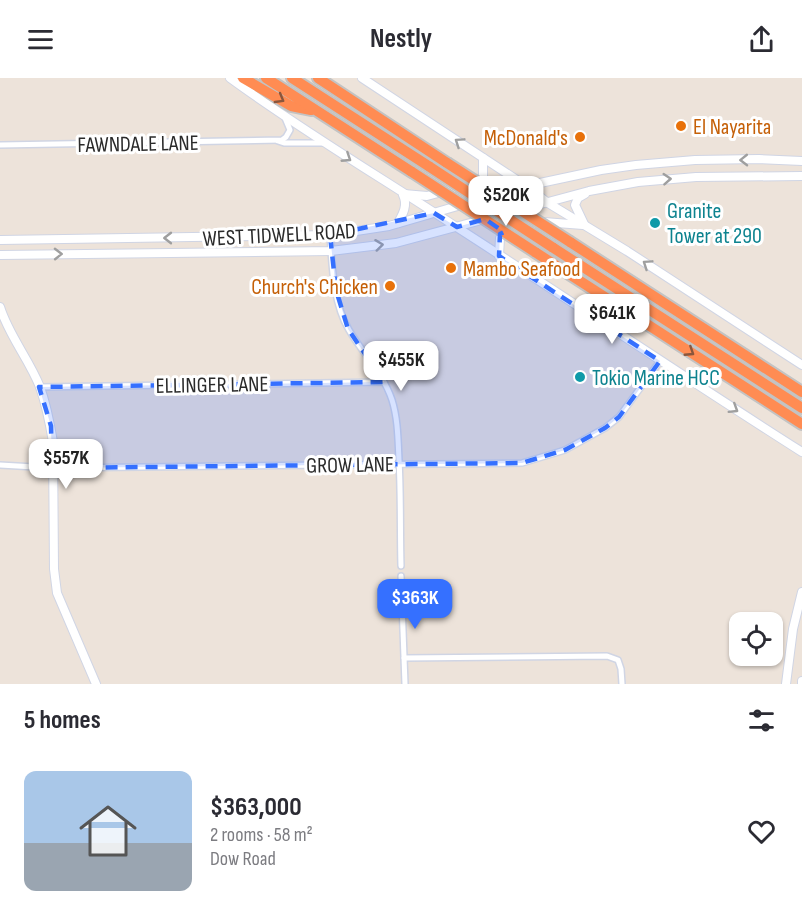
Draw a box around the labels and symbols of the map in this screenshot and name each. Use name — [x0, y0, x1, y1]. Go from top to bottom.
one-way arrow — [274, 92, 284, 104]
place label: El Nayarita — [693, 114, 771, 141]
marker: El Nayarita — [674, 119, 688, 133]
place label: McDonald's — [484, 125, 568, 152]
street label: FAWNDALE LANE — [77, 130, 199, 159]
marker: McDonald's — [573, 130, 587, 144]
one-way arrow — [455, 138, 466, 149]
one-way arrow — [341, 151, 352, 162]
one-way arrow — [739, 154, 748, 166]
one-way arrow — [663, 173, 672, 186]
pin: $520K — [464, 176, 548, 227]
place label: Granite Tower at 290 — [667, 198, 762, 250]
marker: Granite Tower at 290 — [648, 216, 662, 230]
street label: WEST TIDWELL ROAD — [202, 218, 356, 253]
one-way arrow — [163, 232, 172, 244]
one-way arrow — [375, 239, 384, 252]
one-way arrow — [54, 248, 63, 260]
place label: Mambo Seafood — [463, 256, 580, 283]
one-way arrow — [643, 260, 654, 271]
marker: Mambo Seafood — [444, 261, 458, 275]
place label: Church's Chicken — [251, 274, 378, 301]
marker: Church's Chicken — [383, 279, 397, 293]
pin: $641K — [570, 294, 654, 345]
pin: $455K — [359, 341, 443, 392]
one-way arrow — [684, 344, 694, 356]
place label: Tokio Marine HCC — [592, 365, 720, 392]
marker: Tokio Marine HCC — [573, 370, 587, 384]
street label: ELLINGER LANE — [155, 371, 269, 400]
one-way arrow — [728, 401, 738, 413]
pin: $557K — [24, 439, 108, 490]
street label: GROW LANE — [306, 451, 394, 480]
pin: $363K — [373, 579, 457, 630]

